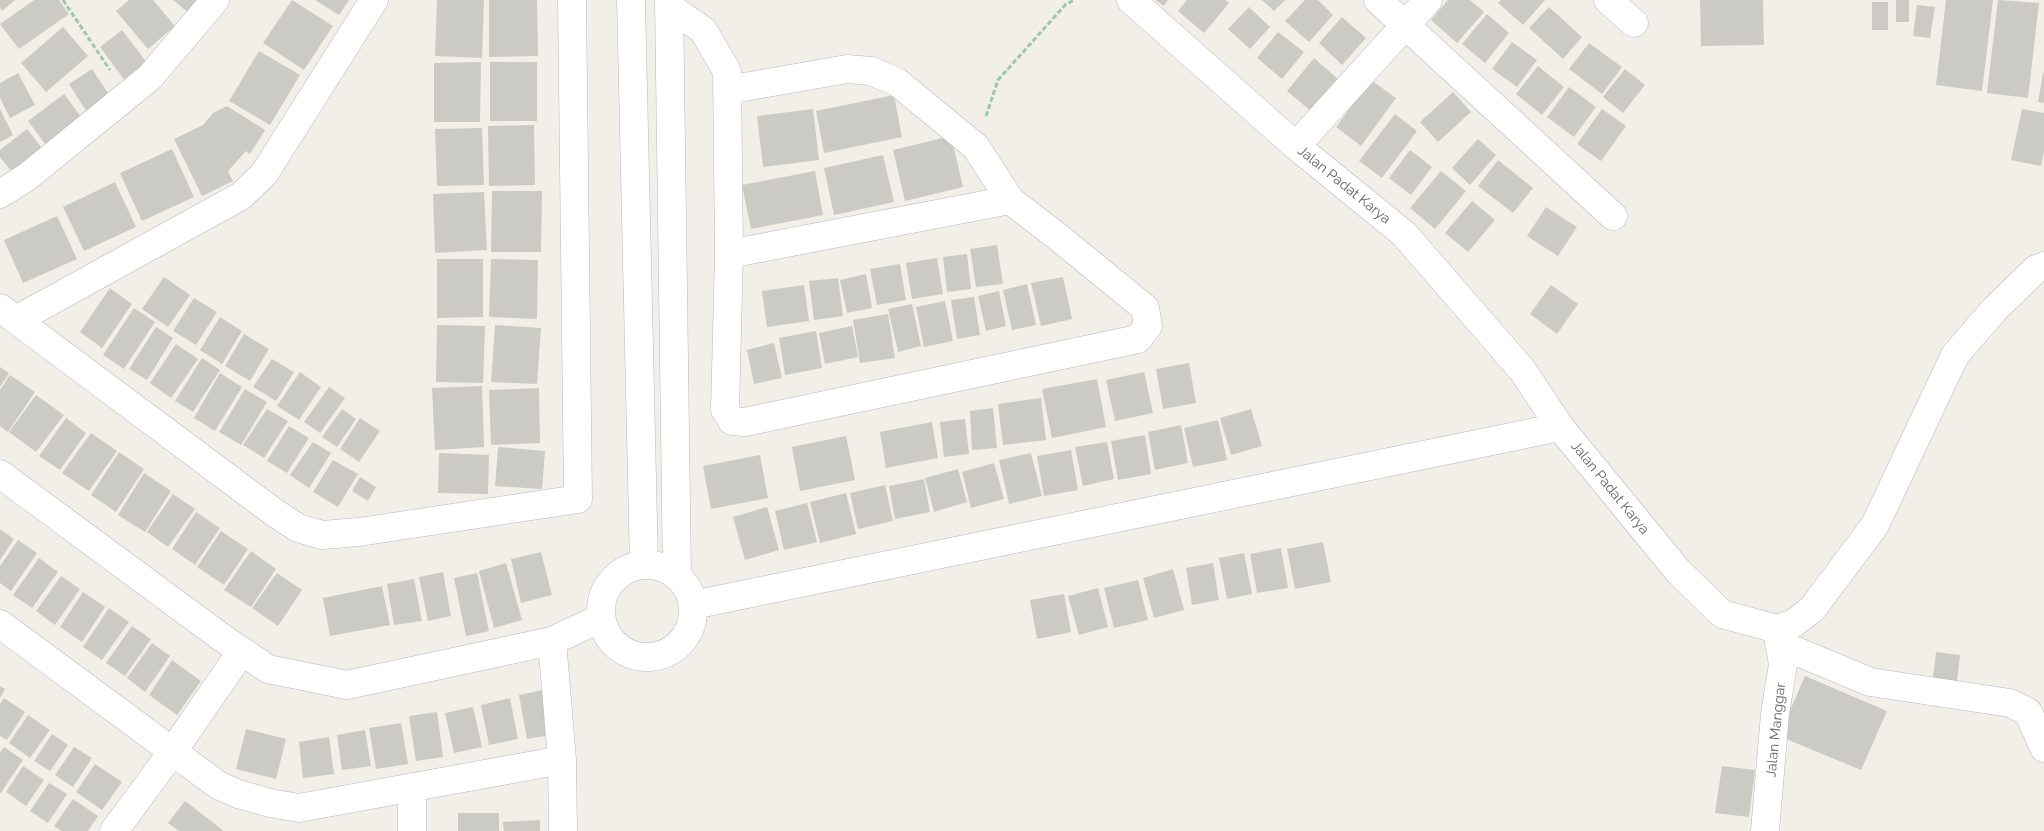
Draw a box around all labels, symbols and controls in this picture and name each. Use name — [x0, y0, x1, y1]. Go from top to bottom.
street label: Jalan Padat Karya — [1294, 142, 1394, 228]
street label: Jalan Padat Karya — [1567, 438, 1653, 538]
street label: Jalan Manggar — [1763, 682, 1789, 778]

